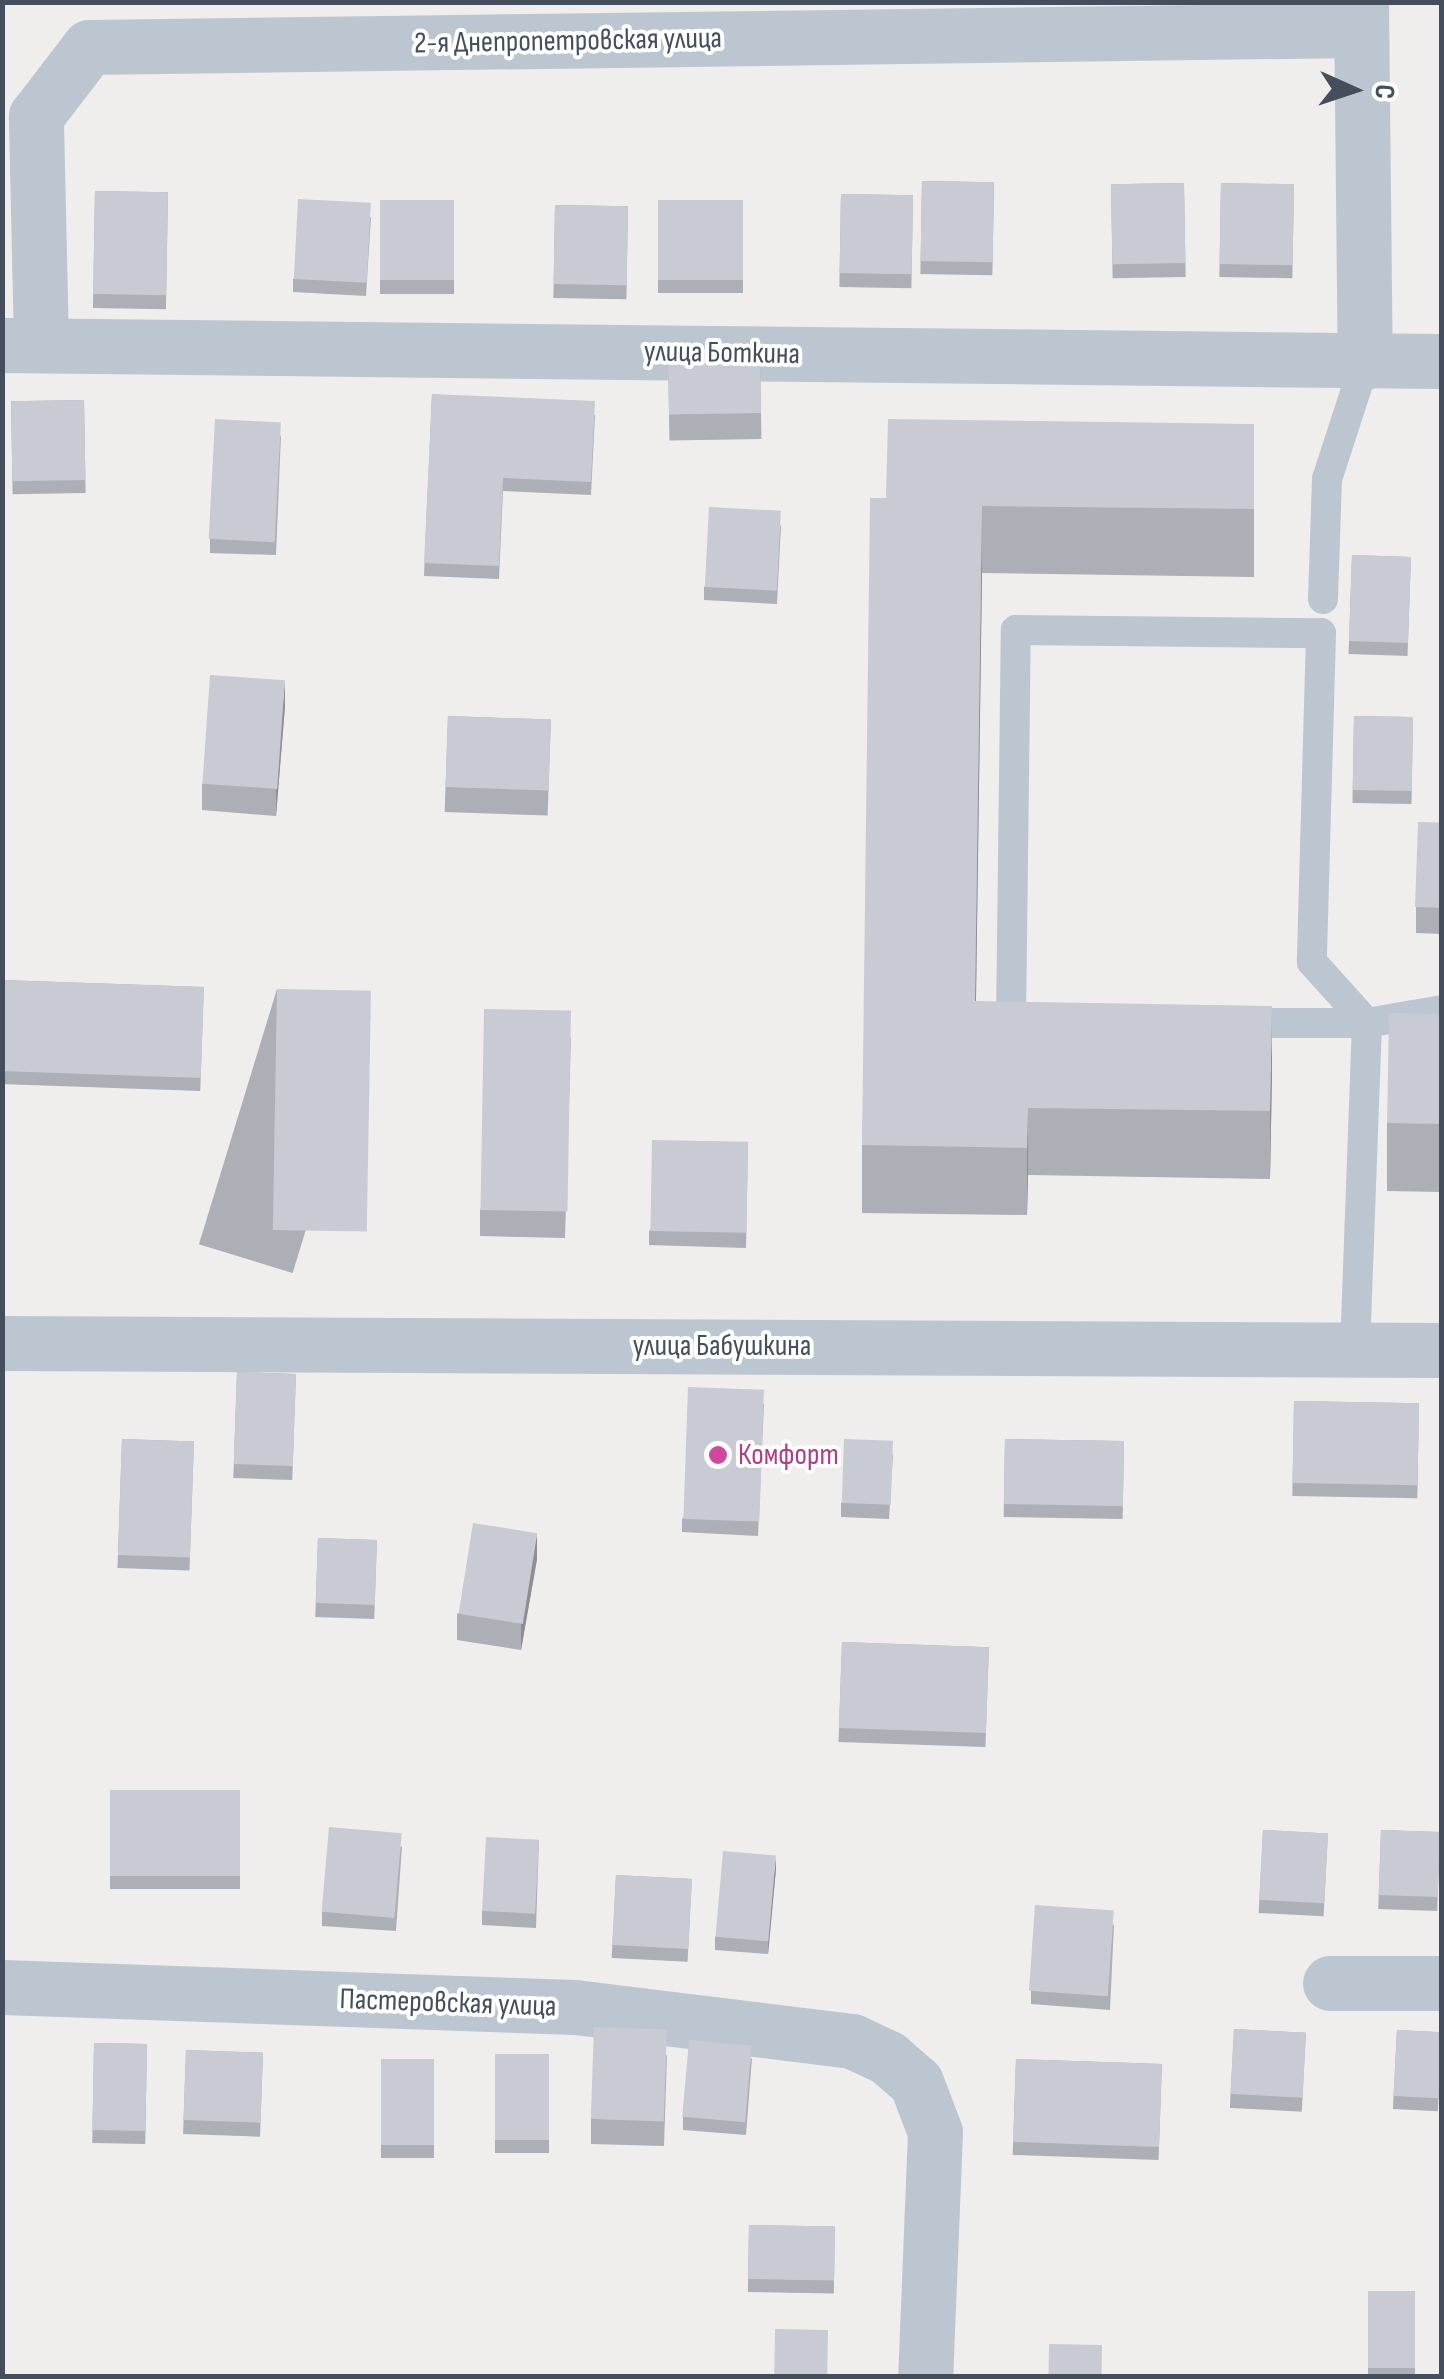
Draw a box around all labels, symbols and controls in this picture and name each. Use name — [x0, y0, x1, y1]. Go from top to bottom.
street label: 2-я Днепропетровская улица — [414, 20, 722, 62]
north arrow — [1304, 40, 1404, 140]
text: С — [1368, 84, 1401, 100]
street label: улица Боткина — [644, 334, 800, 372]
street label: улица Бабушкина — [633, 1328, 811, 1364]
place label: Комфорт — [738, 1437, 839, 1473]
marker: Комфорт — [707, 1444, 729, 1466]
street label: Пастеровская улица — [339, 1981, 557, 2025]

